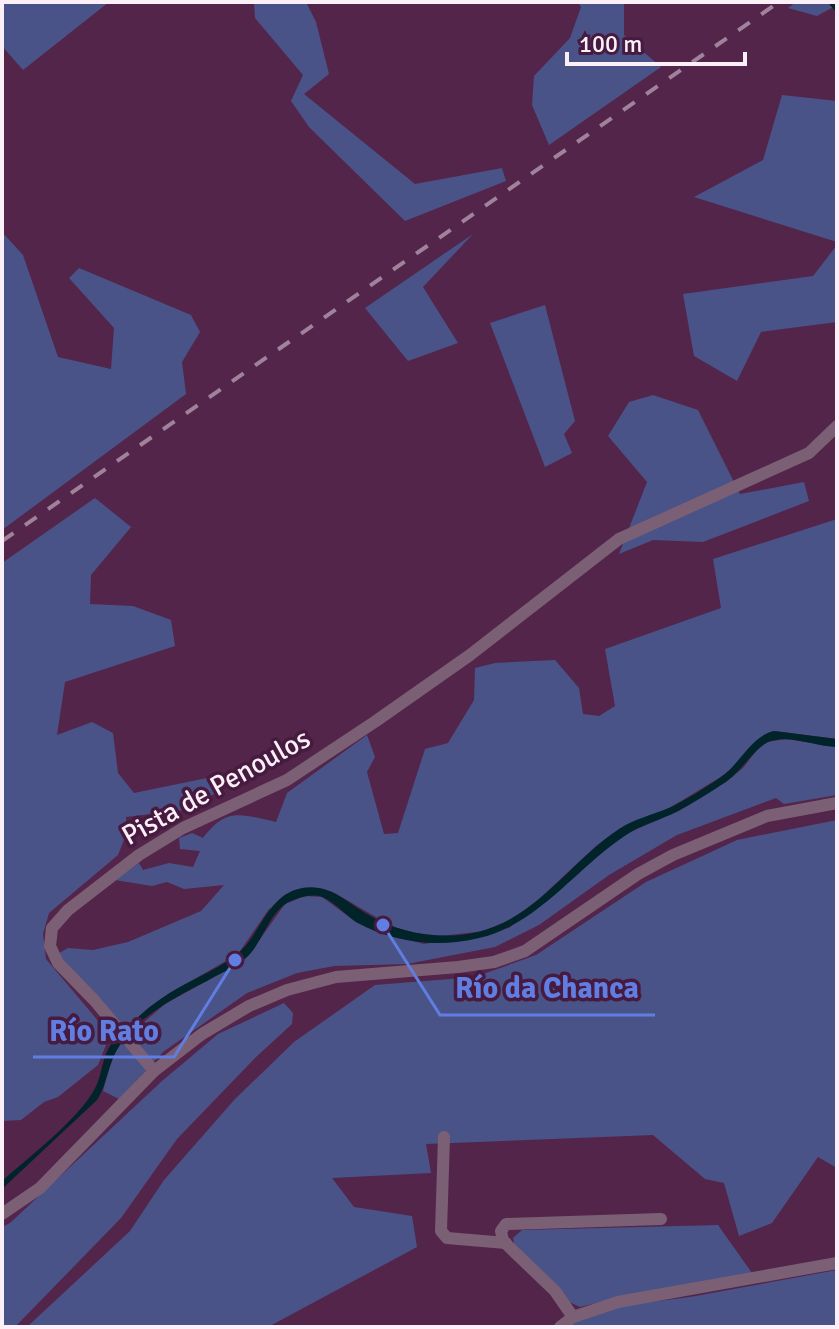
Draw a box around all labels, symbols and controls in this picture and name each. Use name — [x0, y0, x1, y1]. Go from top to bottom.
scale bar — [567, 16, 745, 66]
text: 100 m — [579, 29, 642, 59]
street label: Pista de Penoulos — [116, 721, 316, 853]
callout: Río da Chanca — [440, 961, 655, 1015]
text: Río da Chanca — [455, 970, 639, 1007]
callout: Río Rato — [33, 1003, 174, 1057]
text: Río Rato — [49, 1013, 159, 1050]

